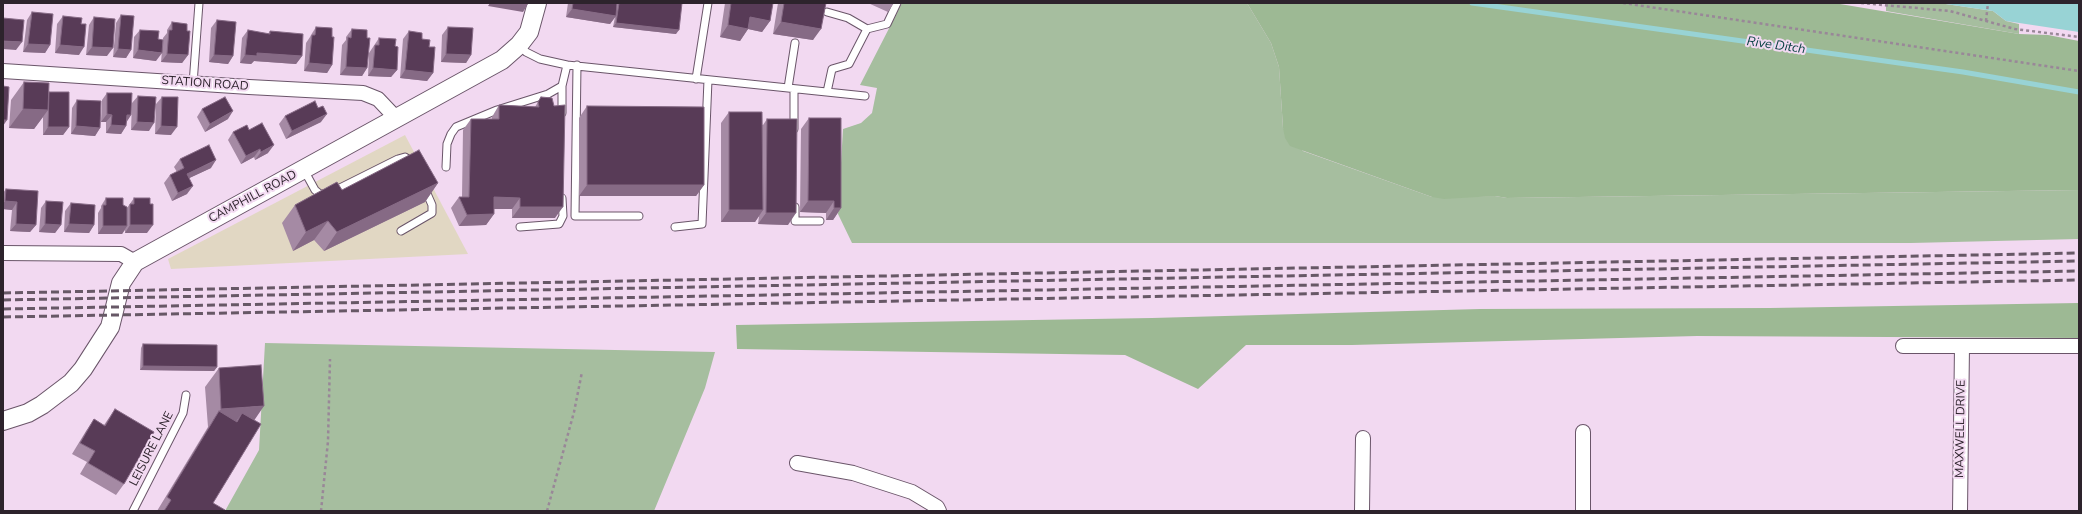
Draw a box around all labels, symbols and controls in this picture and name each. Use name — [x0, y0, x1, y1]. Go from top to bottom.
water label: Rive Ditch — [1746, 34, 1806, 58]
street label: STATION ROAD — [161, 74, 249, 94]
street label: CAMPHILL ROAD — [207, 168, 299, 226]
street label: MAXWELL DRIVE — [1953, 380, 1969, 478]
street label: LEISURE LANE — [127, 409, 177, 489]

